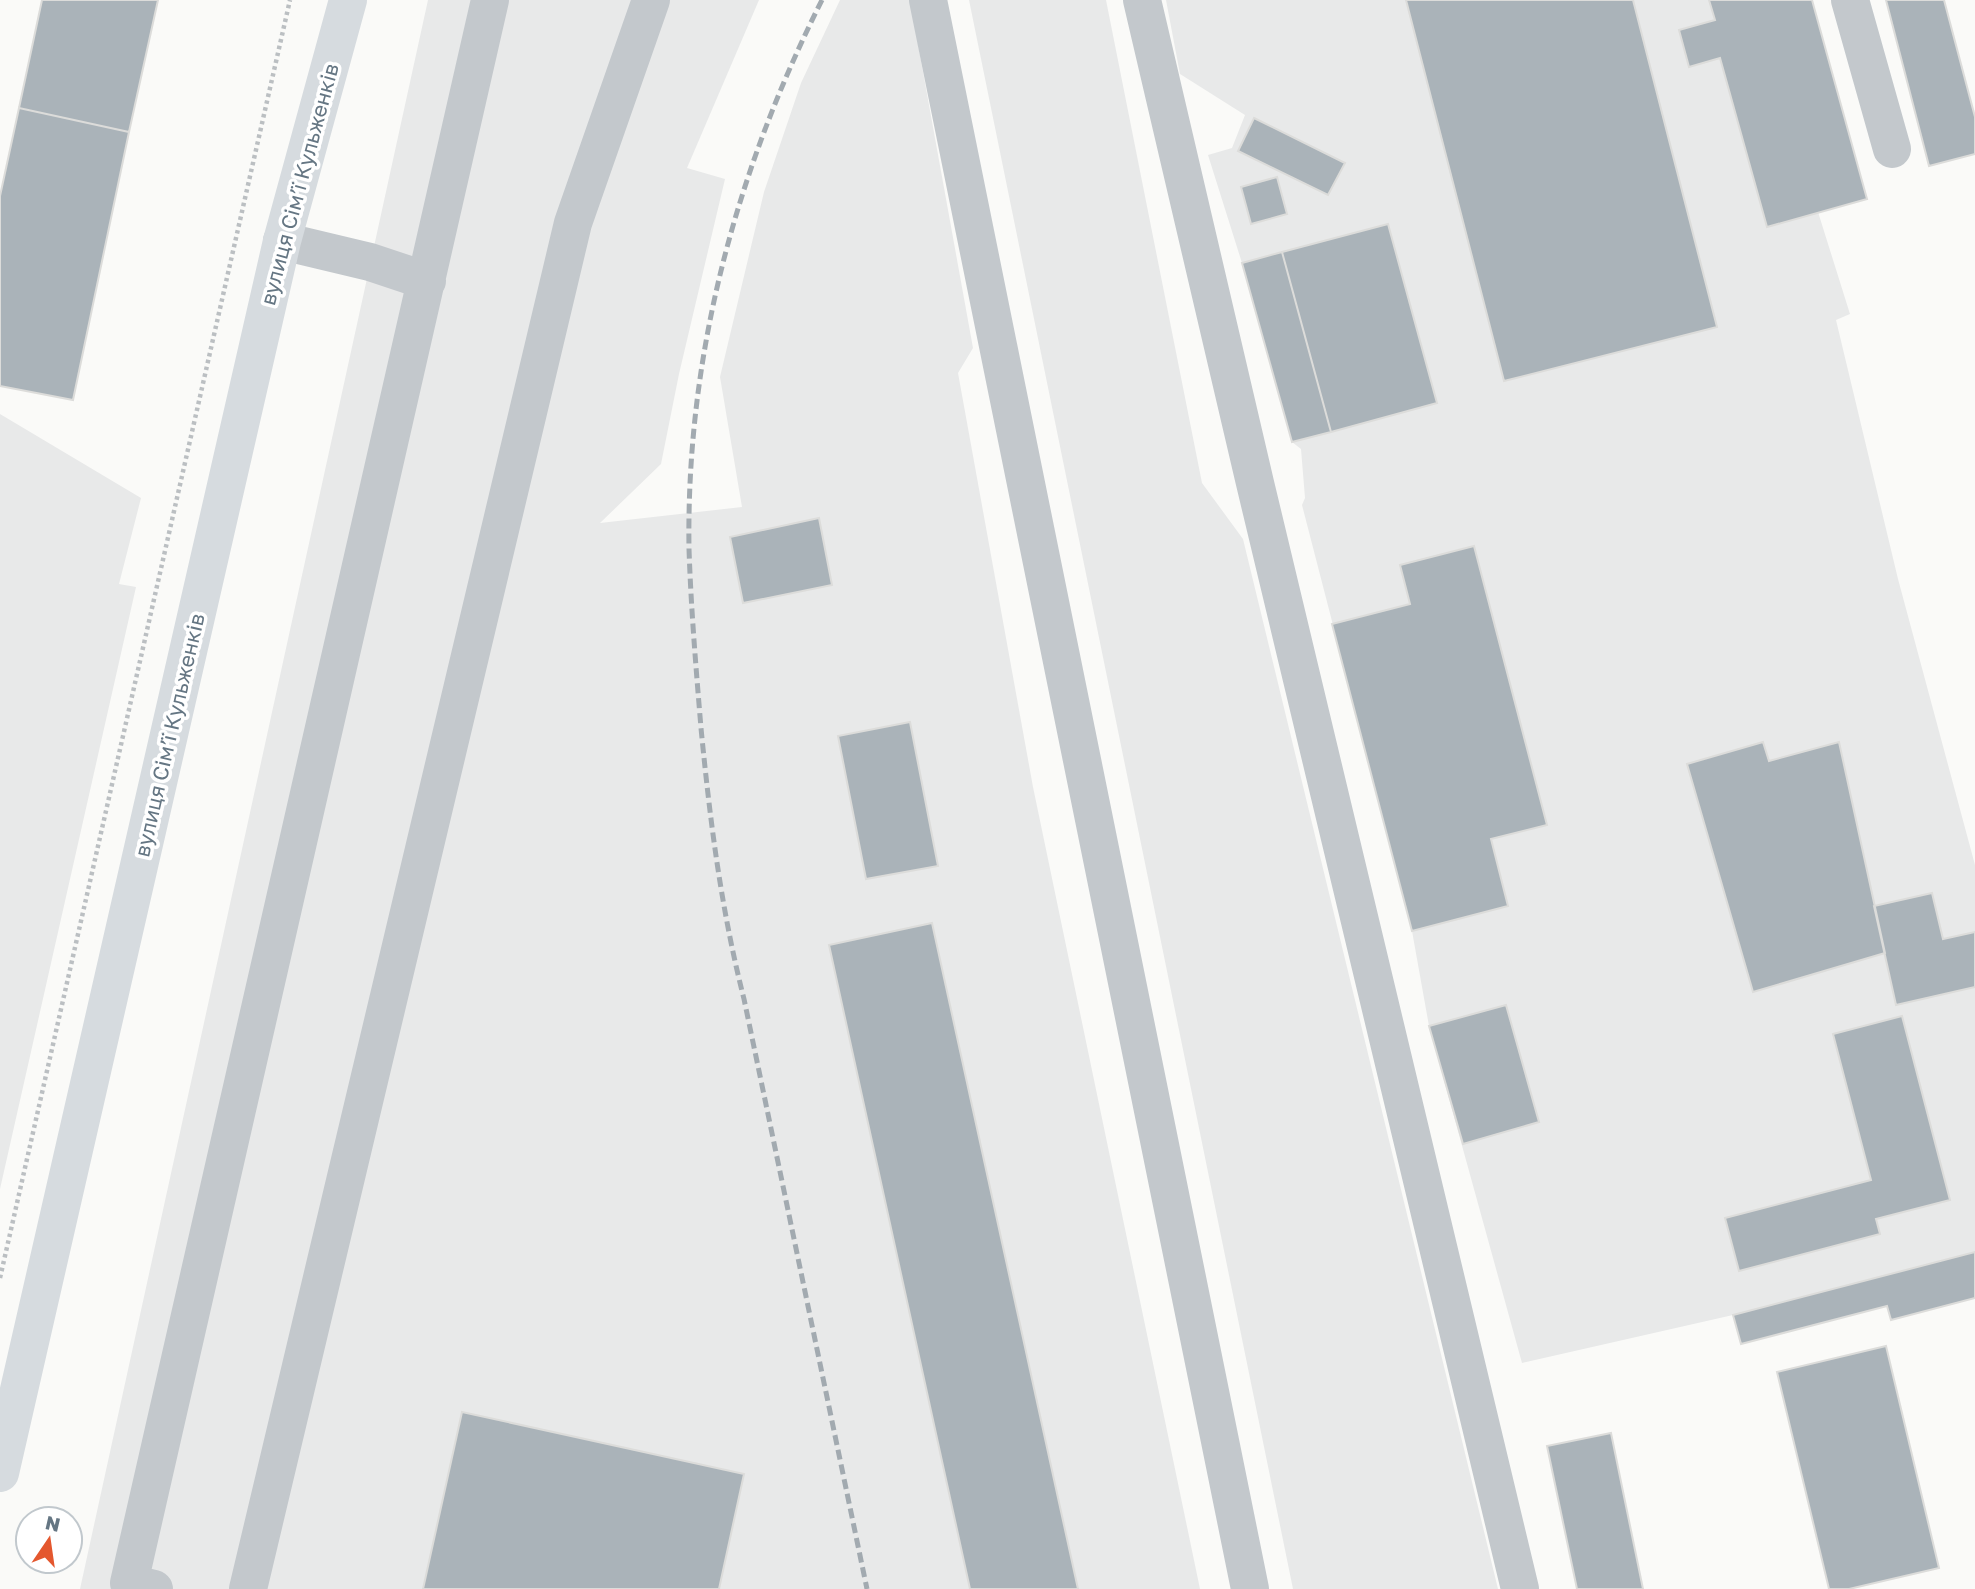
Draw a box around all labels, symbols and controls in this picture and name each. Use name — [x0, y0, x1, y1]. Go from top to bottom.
street label: вулиця Сімʼї Кульженків — [254, 60, 344, 308]
street label: вулиця Сімʼї Кульженків — [128, 611, 210, 859]
north arrow — [14, 1505, 84, 1575]
text: N — [43, 1510, 63, 1536]

